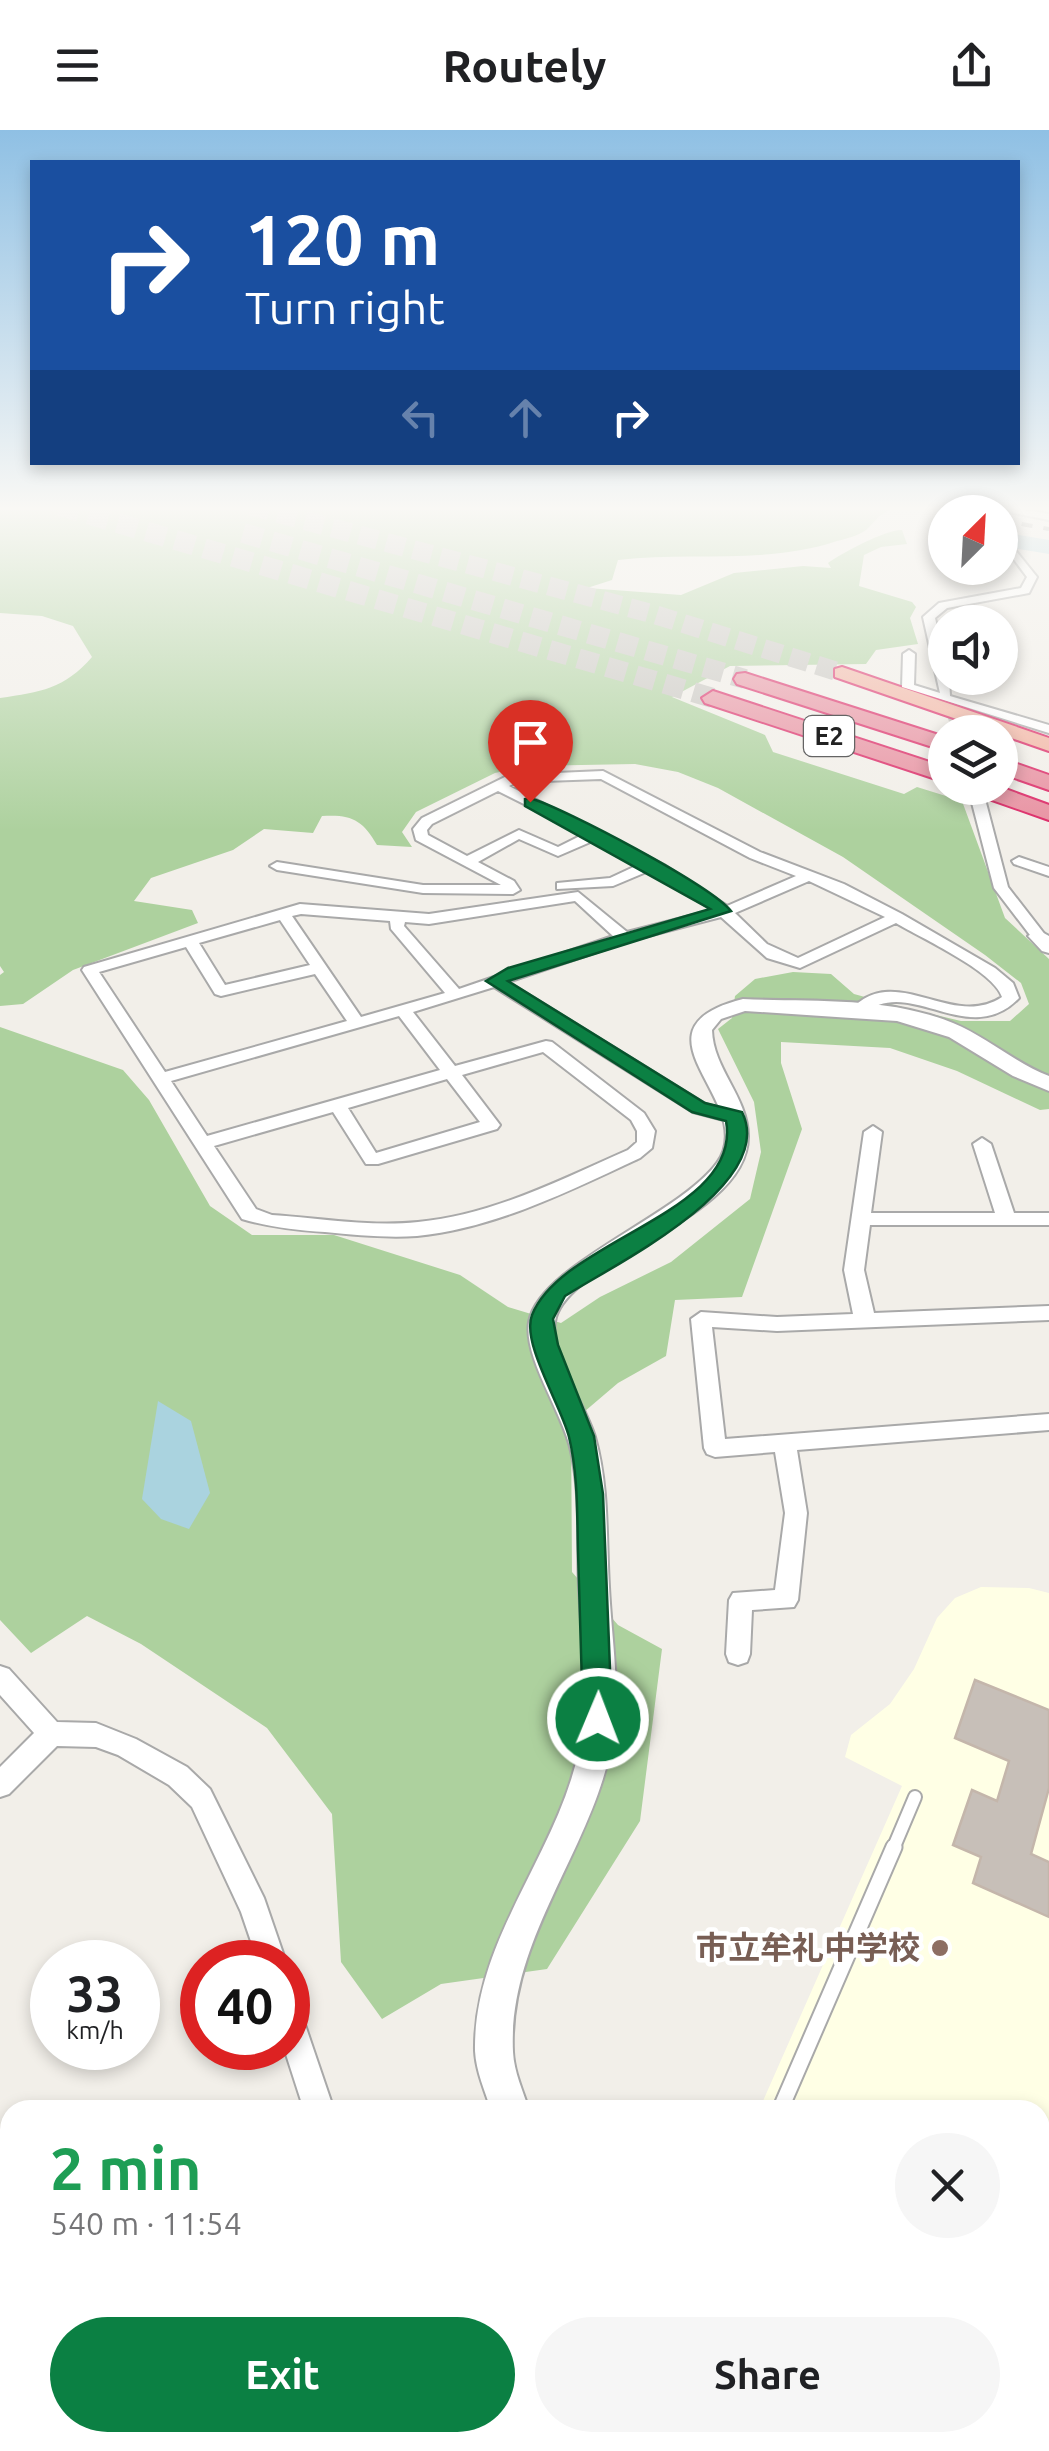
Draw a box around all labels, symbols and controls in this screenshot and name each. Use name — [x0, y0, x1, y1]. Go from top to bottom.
icon: menu — [50, 38, 105, 93]
icon: share — [944, 38, 999, 93]
text: Routely — [443, 40, 606, 91]
icon: right — [80, 200, 210, 330]
text: 120 m — [245, 200, 440, 278]
text: Turn right — [245, 282, 445, 333]
icon: left — [393, 390, 448, 445]
icon: ahead — [498, 390, 553, 445]
icon: right — [603, 390, 658, 445]
north arrow — [928, 495, 1018, 585]
map controls — [928, 495, 1018, 805]
button: sound — [928, 605, 1018, 695]
pin — [488, 700, 573, 803]
icon: arrive — [503, 715, 558, 770]
button: layers — [928, 715, 1018, 805]
road number: E2 — [804, 716, 854, 756]
position arrow — [546, 1667, 650, 1771]
place label: 市立牟礼中学校 — [696, 1929, 920, 1965]
marker: 市立牟礼中学校 — [929, 1937, 951, 1959]
speed limit sign: 40 — [180, 1940, 310, 2070]
text: 33 — [67, 1965, 123, 2021]
text: km/h — [66, 2016, 124, 2044]
button: close — [895, 2133, 1000, 2238]
text: 2 min — [50, 2134, 202, 2201]
text: 540 m · 11:54 — [50, 2205, 242, 2241]
button: Exit — [50, 2317, 515, 2432]
button: Share — [535, 2317, 1000, 2432]

